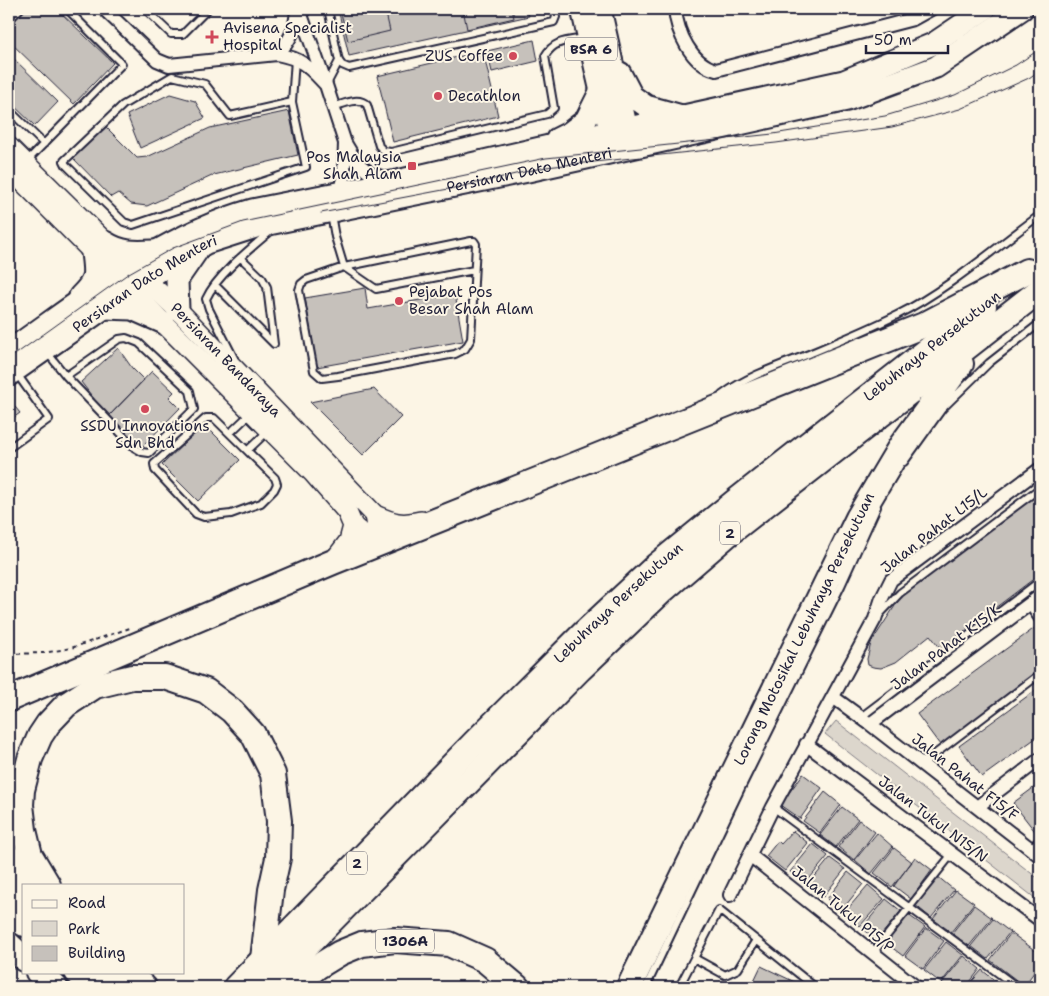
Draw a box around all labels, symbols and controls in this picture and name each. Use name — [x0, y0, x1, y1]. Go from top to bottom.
place label: Avisena Specialist Hospital — [223, 18, 352, 55]
scale bar — [866, 22, 949, 54]
marker: Avisena Specialist Hospital — [205, 30, 219, 44]
text: 50 m — [874, 30, 912, 50]
road number: BSA 6 — [565, 38, 617, 61]
place label: ZUS Coffee — [425, 46, 503, 66]
marker: ZUS Coffee — [507, 50, 519, 62]
place label: Decathlon — [448, 86, 521, 106]
marker: Decathlon — [432, 90, 444, 102]
street label: Persiaran Dato Menteri — [445, 143, 614, 197]
place label: Pos Malaysia Shah Alam — [306, 147, 403, 184]
marker: Pos Malaysia Shah Alam — [406, 160, 418, 172]
street label: Persiaran Dato Menteri — [68, 230, 220, 337]
place label: Pejabat Pos Besar Shah Alam — [409, 282, 533, 319]
street label: Lebuhraya Persekutuan — [859, 286, 1005, 406]
marker: Pejabat Pos Besar Shah Alam — [393, 295, 405, 307]
street label: Persiaran Bandaraya — [166, 298, 286, 422]
marker: SSDU Innovations Sdn Bhd — [139, 403, 151, 415]
place label: SSDU Innovations Sdn Bhd — [80, 416, 210, 453]
street label: Jalan Pahat L15/L — [877, 482, 991, 578]
street label: Lorong Motosikal Lebuhraya Persekutuan — [729, 489, 879, 769]
road number: 2 — [720, 522, 740, 544]
street label: Lebuhraya Persekutuan — [549, 538, 687, 668]
street label: Jalan Pahat K15/K — [887, 599, 1005, 695]
street label: Jalan Pahat F15/F — [907, 729, 1023, 825]
street label: Jalan Tukul N15/N — [874, 771, 992, 867]
road number: 2 — [347, 851, 367, 874]
street label: Jalan Tukul P15/P — [787, 861, 899, 957]
legend — [22, 884, 185, 974]
text: Road — [68, 893, 106, 913]
text: Park — [68, 919, 100, 939]
road number: 1306A — [376, 929, 434, 952]
text: Building — [68, 943, 125, 963]

